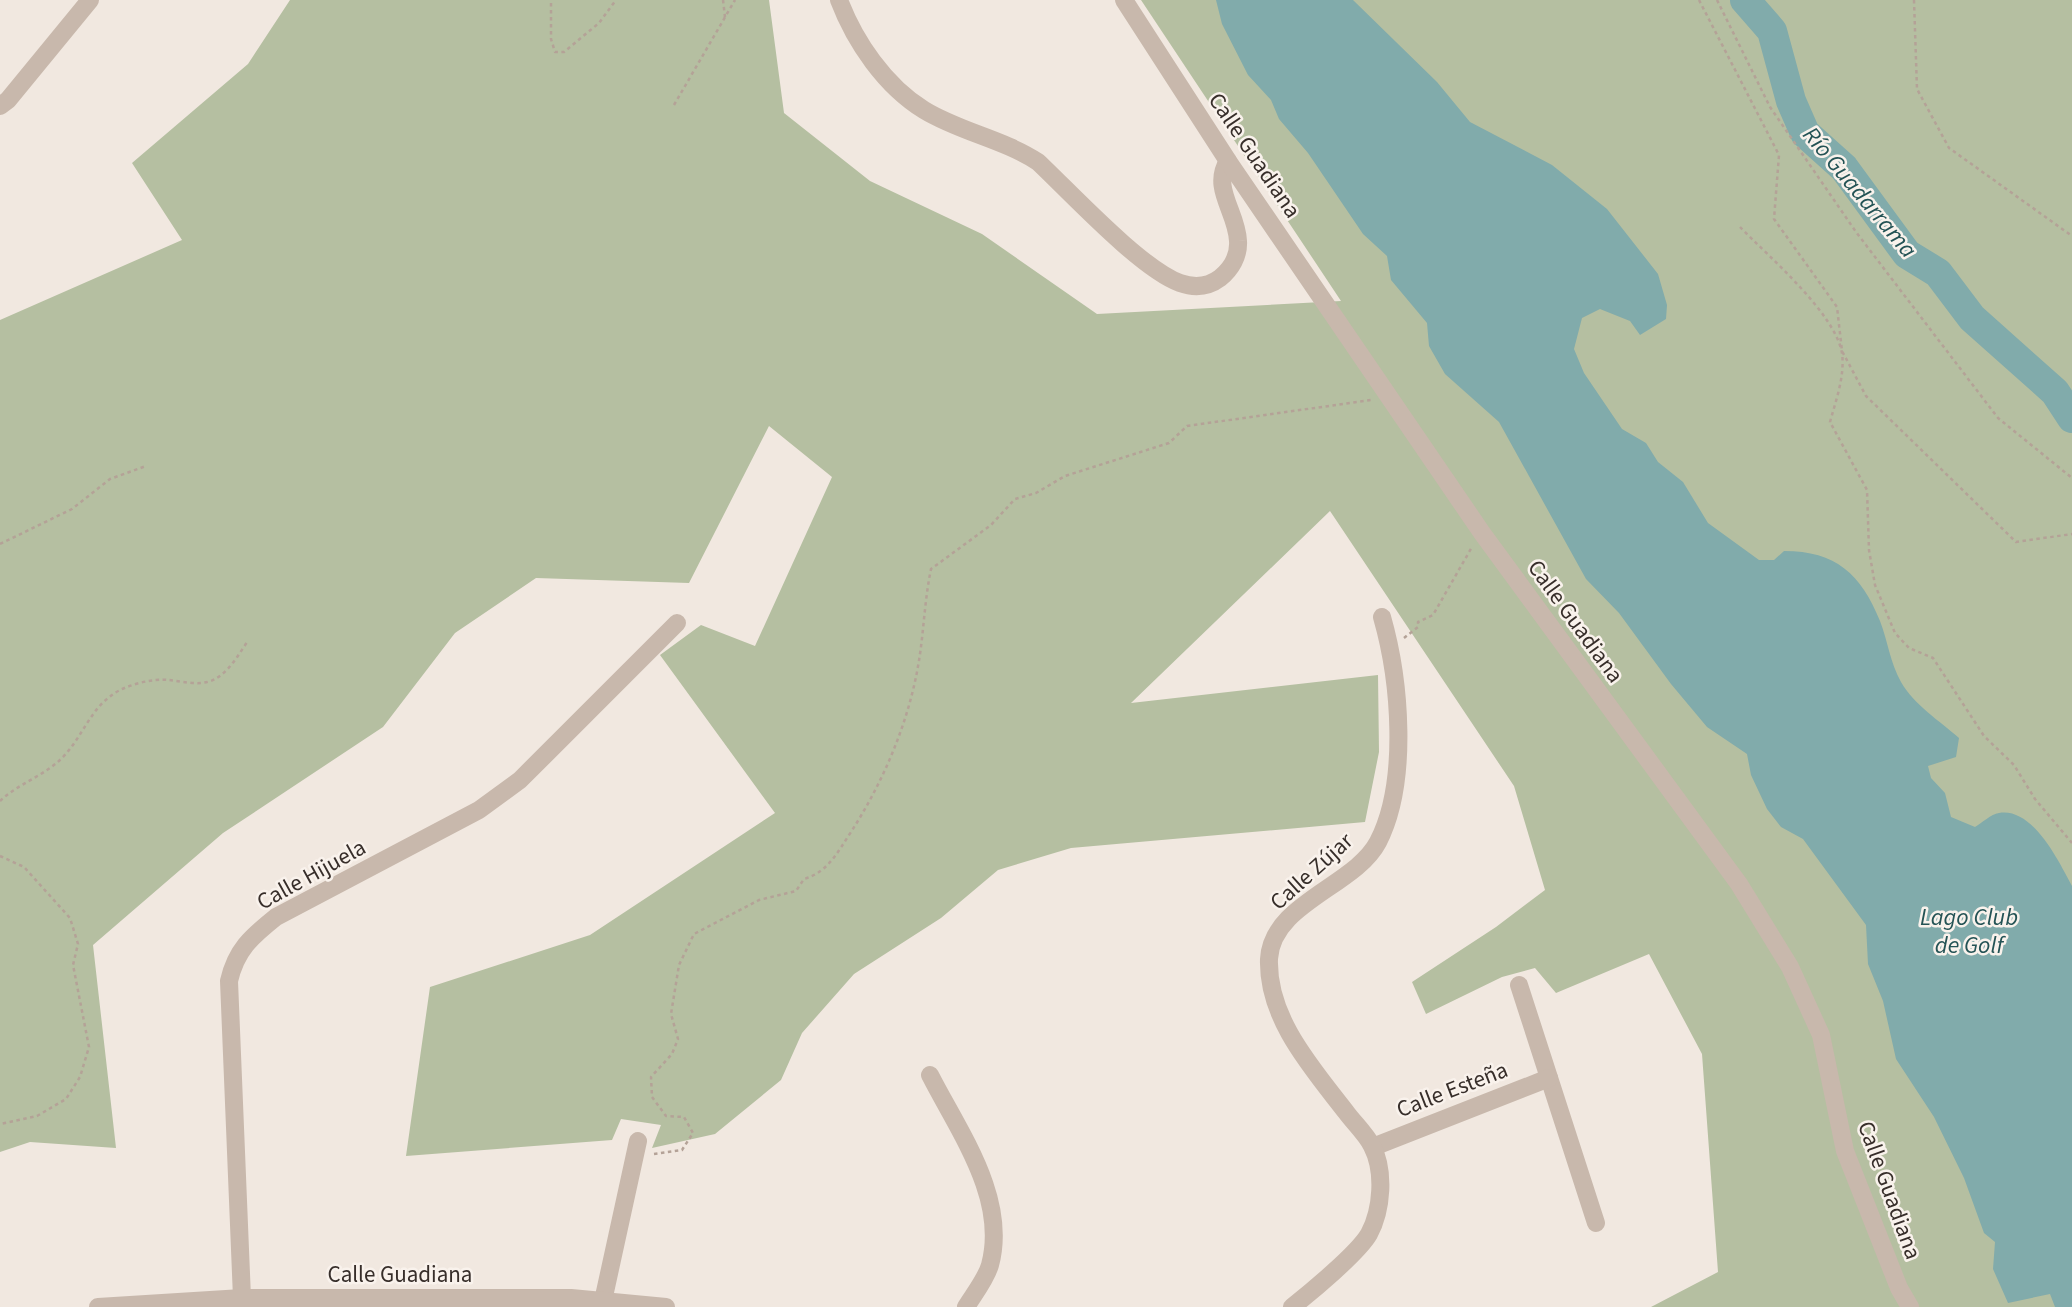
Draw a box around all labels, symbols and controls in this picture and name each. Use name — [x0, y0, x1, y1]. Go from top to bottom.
street label: Calle Guadiana — [1200, 86, 1309, 225]
water label: Río Guadarrama — [1794, 119, 1925, 266]
street label: Calle Guadiana — [1520, 553, 1632, 690]
street label: Calle Zújar — [1262, 824, 1361, 918]
street label: Calle Hijuela — [251, 831, 372, 918]
water label: Lago Club de Golf — [1920, 900, 2018, 963]
street label: Calle Esteña — [1392, 1053, 1513, 1126]
street label: Calle Guadiana — [1849, 1116, 1930, 1264]
street label: Calle Guadiana — [328, 1258, 472, 1291]

